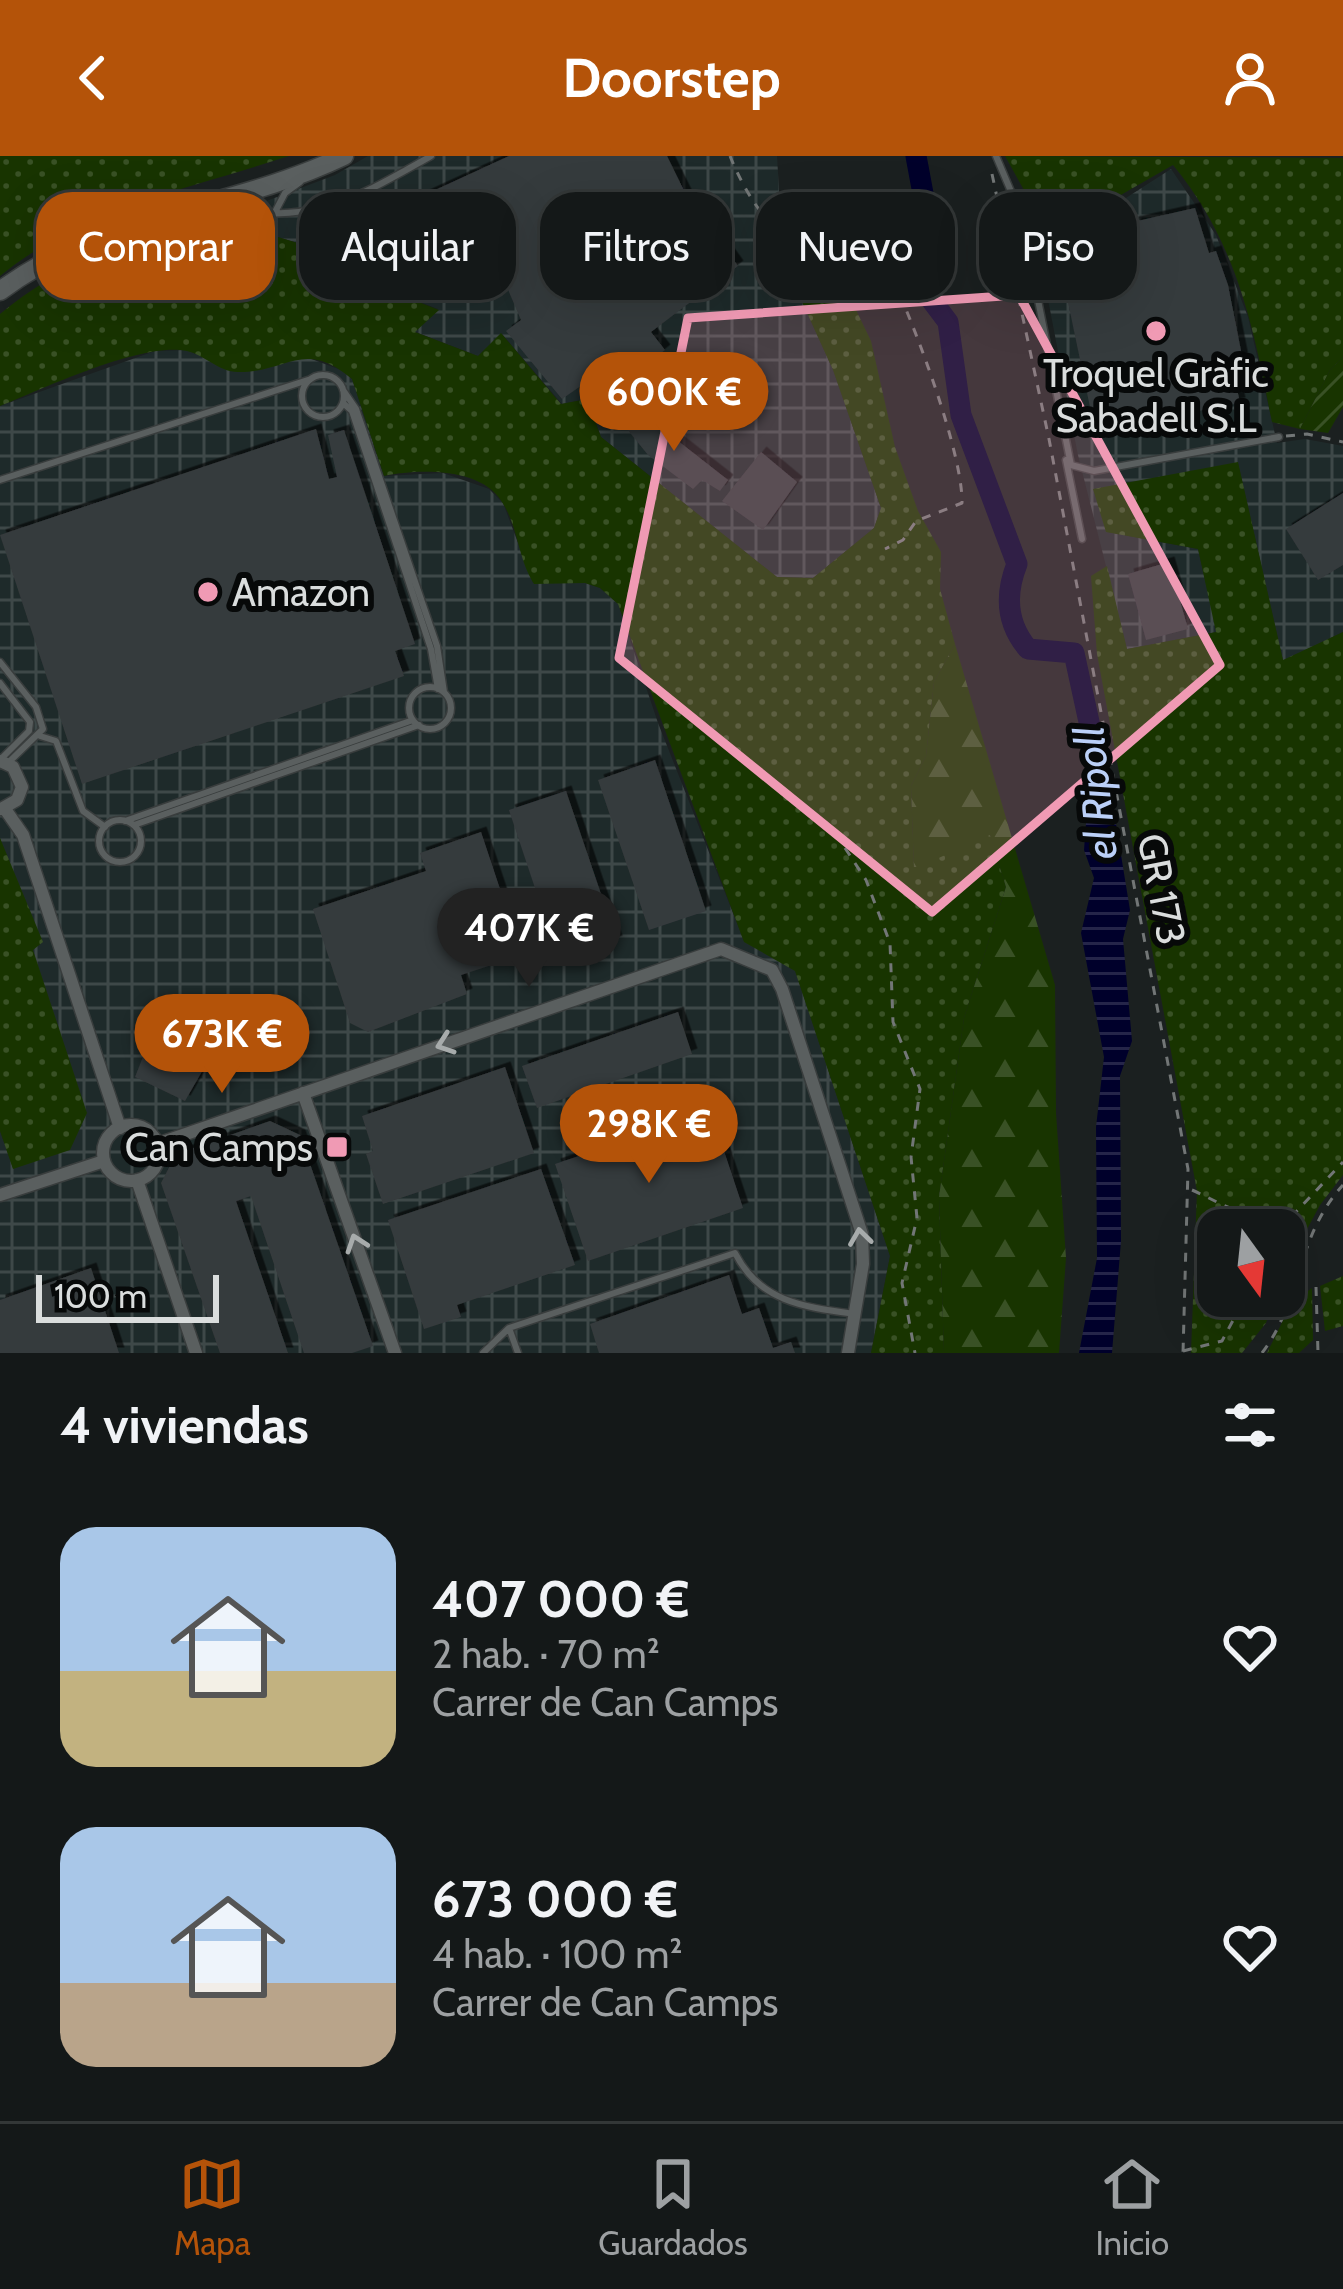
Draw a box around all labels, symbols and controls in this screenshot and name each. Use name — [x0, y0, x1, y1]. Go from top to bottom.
icon: back — [60, 45, 126, 111]
text: Doorstep — [562, 45, 781, 111]
icon: person — [1217, 45, 1283, 111]
chip: Comprar — [36, 192, 275, 300]
chip: Alquilar — [299, 192, 516, 300]
chip: Filtros — [540, 192, 732, 300]
chip: Nuevo — [756, 192, 955, 300]
chip: Piso — [979, 192, 1137, 300]
marker: Troquel Gràfic Sabadell S.L — [1143, 318, 1169, 344]
place label: Troquel Gràfic Sabadell S.L — [1043, 349, 1269, 442]
pin: 600K € — [576, 352, 772, 454]
text: 600K € — [606, 367, 742, 415]
place label: Amazon — [232, 568, 370, 616]
marker: Amazon — [195, 579, 221, 605]
water label: el Ripoll — [1062, 724, 1128, 862]
street label: GR 173 — [1128, 829, 1196, 949]
pin: 407K € — [431, 888, 627, 990]
text: 407K € — [464, 903, 594, 951]
pin: 673K € — [124, 994, 320, 1096]
text: 673K € — [161, 1009, 283, 1057]
one-way arrow — [435, 1030, 456, 1055]
pin: 298K € — [551, 1084, 747, 1186]
text: 298K € — [587, 1099, 711, 1147]
place label: Can Camps — [125, 1123, 313, 1171]
marker: Can Camps — [324, 1134, 350, 1160]
north arrow — [1197, 1209, 1305, 1317]
map controls — [1197, 1209, 1305, 1317]
one-way arrow — [848, 1228, 874, 1247]
one-way arrow — [346, 1233, 370, 1254]
scale bar — [36, 1269, 219, 1322]
text: 100 m — [54, 1276, 147, 1316]
icon: filters — [1217, 1392, 1283, 1458]
text: 4 viviendas — [60, 1394, 309, 1456]
text: 407 000 € — [432, 1568, 689, 1630]
icon: home — [156, 1575, 300, 1719]
icon: heart — [1217, 1614, 1283, 1680]
text: 2 hab. · 70 m² — [432, 1630, 660, 1678]
text: Carrer de Can Camps — [432, 1678, 778, 1726]
text: 673 000 € — [432, 1868, 678, 1930]
icon: home — [156, 1875, 300, 2019]
icon: heart — [1217, 1914, 1283, 1980]
text: 4 hab. · 100 m² — [432, 1930, 683, 1978]
text: Carrer de Can Camps — [432, 1978, 778, 2026]
tab: Mapa — [174, 2151, 251, 2263]
tab: Guardados — [598, 2151, 748, 2263]
tab: Inicio — [1095, 2151, 1169, 2263]

